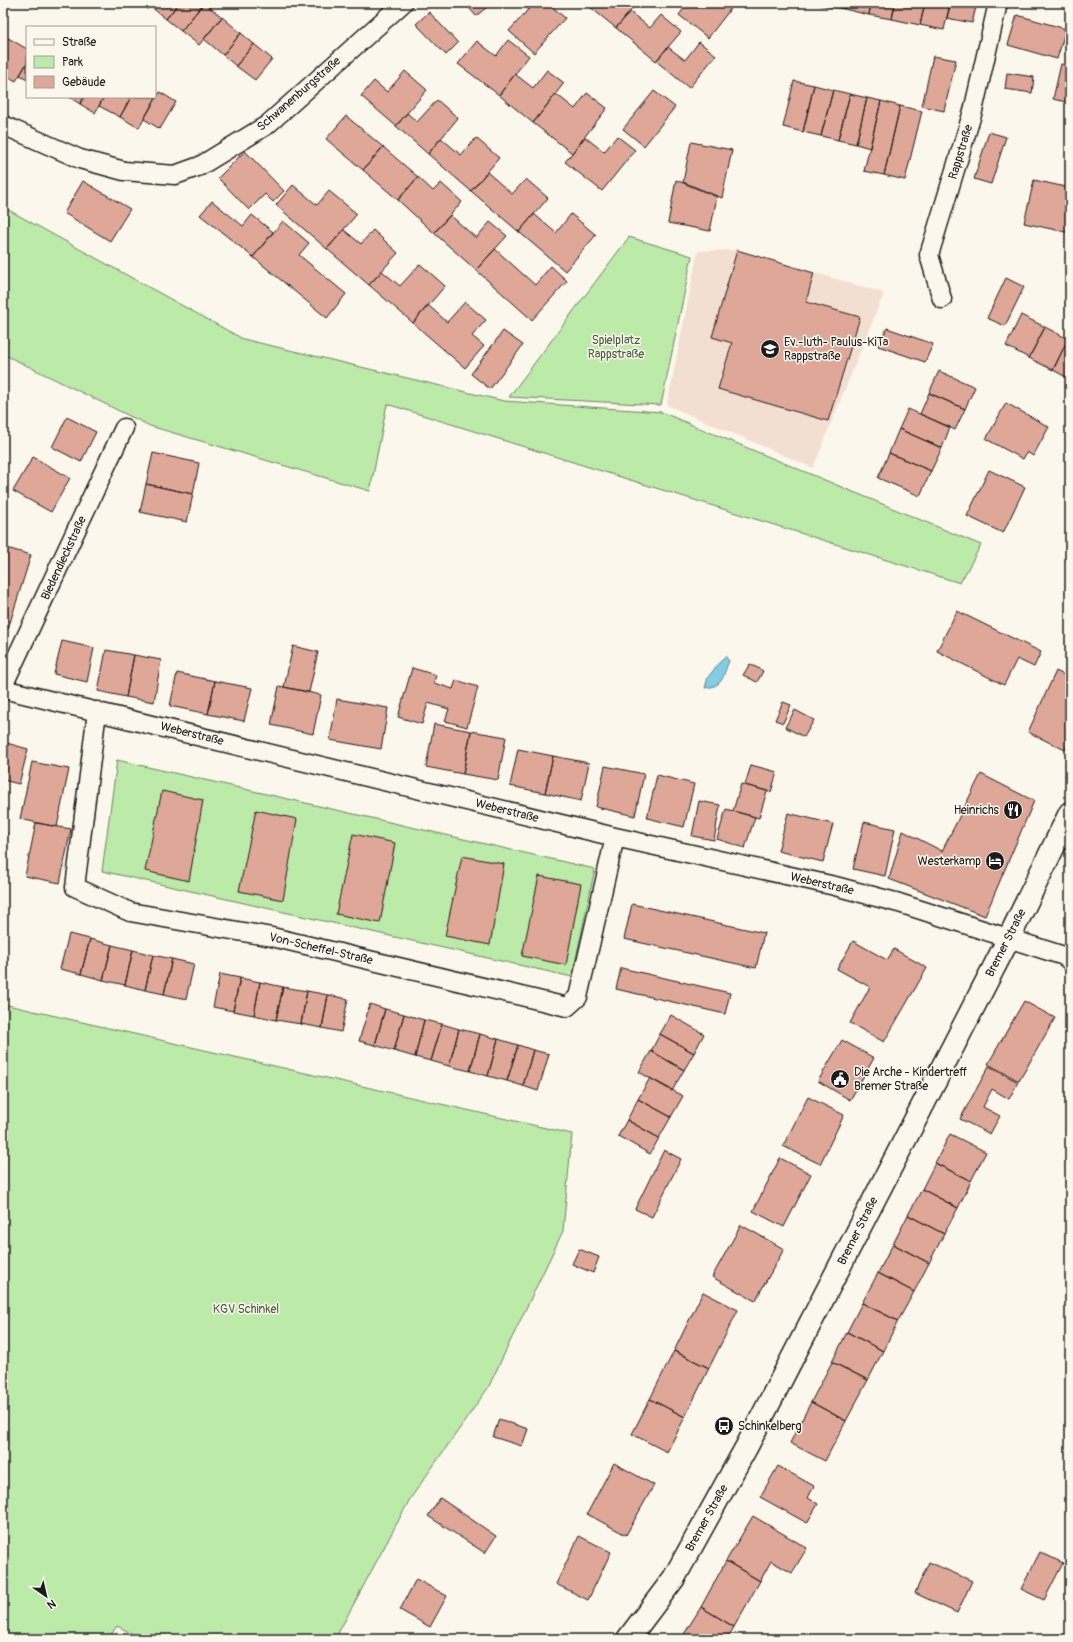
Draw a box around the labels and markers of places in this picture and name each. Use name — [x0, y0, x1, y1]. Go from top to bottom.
place label: Ev.-luth- Paulus-KiTa Rappstraße — [784, 335, 889, 364]
school or university icon: Ev.-luth- Paulus-KiTa Rappstraße — [759, 338, 781, 360]
restaurant icon: Heinrichs — [1002, 799, 1024, 821]
place label: Heinrichs — [954, 803, 1000, 818]
hotel icon: Westerkamp — [984, 850, 1006, 872]
place label: Westerkamp — [918, 854, 981, 869]
place label: Die Arche - Kindertreff Bremer Straße — [854, 1065, 967, 1094]
public building icon: Die Arche - Kindertreff Bremer Straße — [829, 1068, 851, 1090]
bus stop icon: Schinkelberg — [713, 1415, 735, 1437]
place label: Schinkelberg — [738, 1419, 802, 1434]

